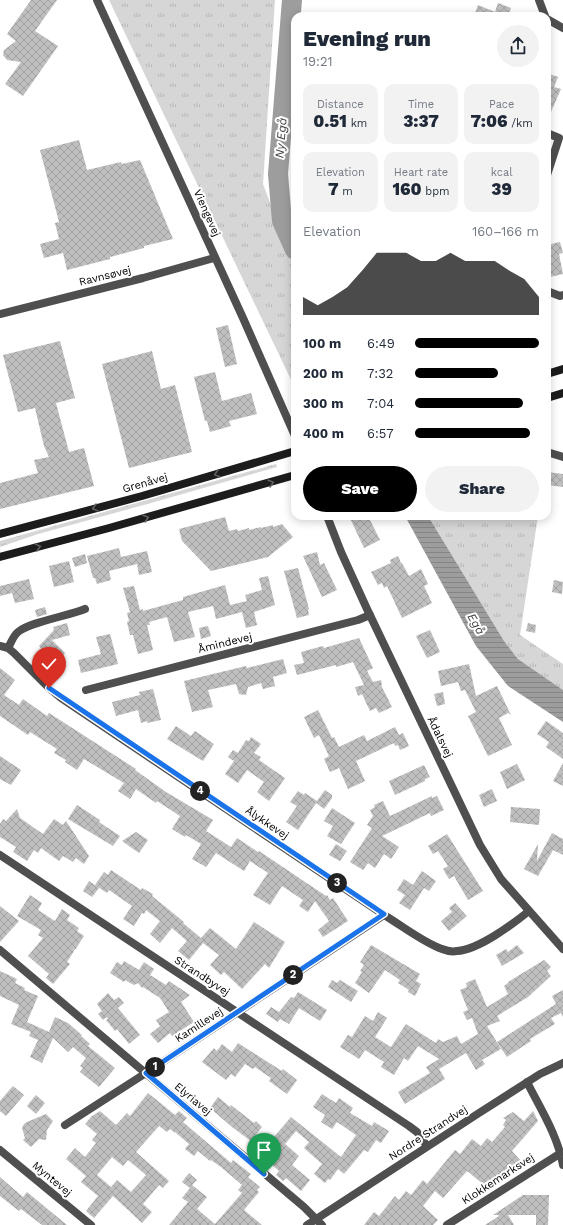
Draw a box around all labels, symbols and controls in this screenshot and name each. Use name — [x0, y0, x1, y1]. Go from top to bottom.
button: share — [497, 25, 539, 67]
text: Evening run — [303, 26, 431, 51]
text: 19:21 — [303, 54, 333, 69]
text: Distance — [317, 98, 364, 111]
text: Time — [408, 98, 434, 111]
text: Pace — [489, 98, 514, 111]
text: 0.51 — [313, 111, 347, 131]
text: 3:37 — [403, 111, 439, 131]
text: 7:06 — [471, 111, 508, 131]
water label: Ny Egå — [272, 117, 290, 159]
text: km — [347, 117, 367, 130]
text: /km — [508, 117, 533, 130]
text: Elevation — [316, 166, 365, 179]
text: Heart rate — [394, 166, 448, 179]
text: kcal — [491, 166, 513, 179]
text: 7 — [328, 179, 339, 199]
text: 160 — [392, 179, 422, 199]
text: 39 — [491, 179, 512, 199]
text: m — [339, 185, 353, 198]
text: bpm — [422, 185, 450, 198]
street label: Viengevej — [191, 187, 223, 239]
text: Elevation — [303, 224, 361, 239]
text: 160–166 m — [472, 224, 539, 239]
street label: Ravnsøvej — [78, 263, 132, 289]
text: 100 m — [303, 336, 341, 351]
text: 6:49 — [367, 336, 395, 351]
text: 200 m — [303, 366, 343, 381]
text: 7:32 — [367, 366, 393, 381]
text: 300 m — [303, 396, 343, 411]
text: 7:04 — [367, 396, 394, 411]
text: 400 m — [303, 426, 344, 441]
text: 6:57 — [367, 426, 394, 441]
button: Save — [303, 466, 417, 512]
button: Share — [425, 466, 539, 512]
one-way arrow — [214, 469, 221, 478]
street label: Grenåvej — [121, 470, 169, 496]
one-way arrow — [268, 479, 275, 488]
one-way arrow — [92, 503, 99, 512]
one-way arrow — [143, 514, 150, 523]
one-way arrow — [34, 544, 41, 552]
water label: Egå — [464, 611, 488, 638]
street label: Åmindevej — [196, 630, 254, 656]
pin — [32, 647, 66, 688]
icon: check — [38, 653, 60, 675]
street label: Ådalsvej — [424, 714, 456, 760]
pin: 4 — [190, 781, 210, 801]
text: 4 — [196, 784, 204, 797]
street label: Ålykkevej — [243, 804, 291, 842]
pin: 3 — [327, 873, 347, 893]
text: 3 — [334, 876, 340, 889]
street label: Strandbyvej — [172, 953, 232, 999]
pin: 2 — [283, 965, 303, 985]
text: 2 — [290, 968, 296, 981]
street label: Kamillevej — [173, 1005, 225, 1045]
pin: 1 — [145, 1057, 165, 1077]
text: 1 — [153, 1060, 157, 1073]
street label: Elyriavej — [172, 1080, 214, 1118]
street label: Nordre Strandvej — [386, 1103, 470, 1163]
pin — [247, 1133, 281, 1174]
icon: arrive — [253, 1139, 275, 1161]
street label: Klokkemarksvej — [459, 1151, 537, 1207]
street label: Myntevej — [30, 1159, 74, 1199]

